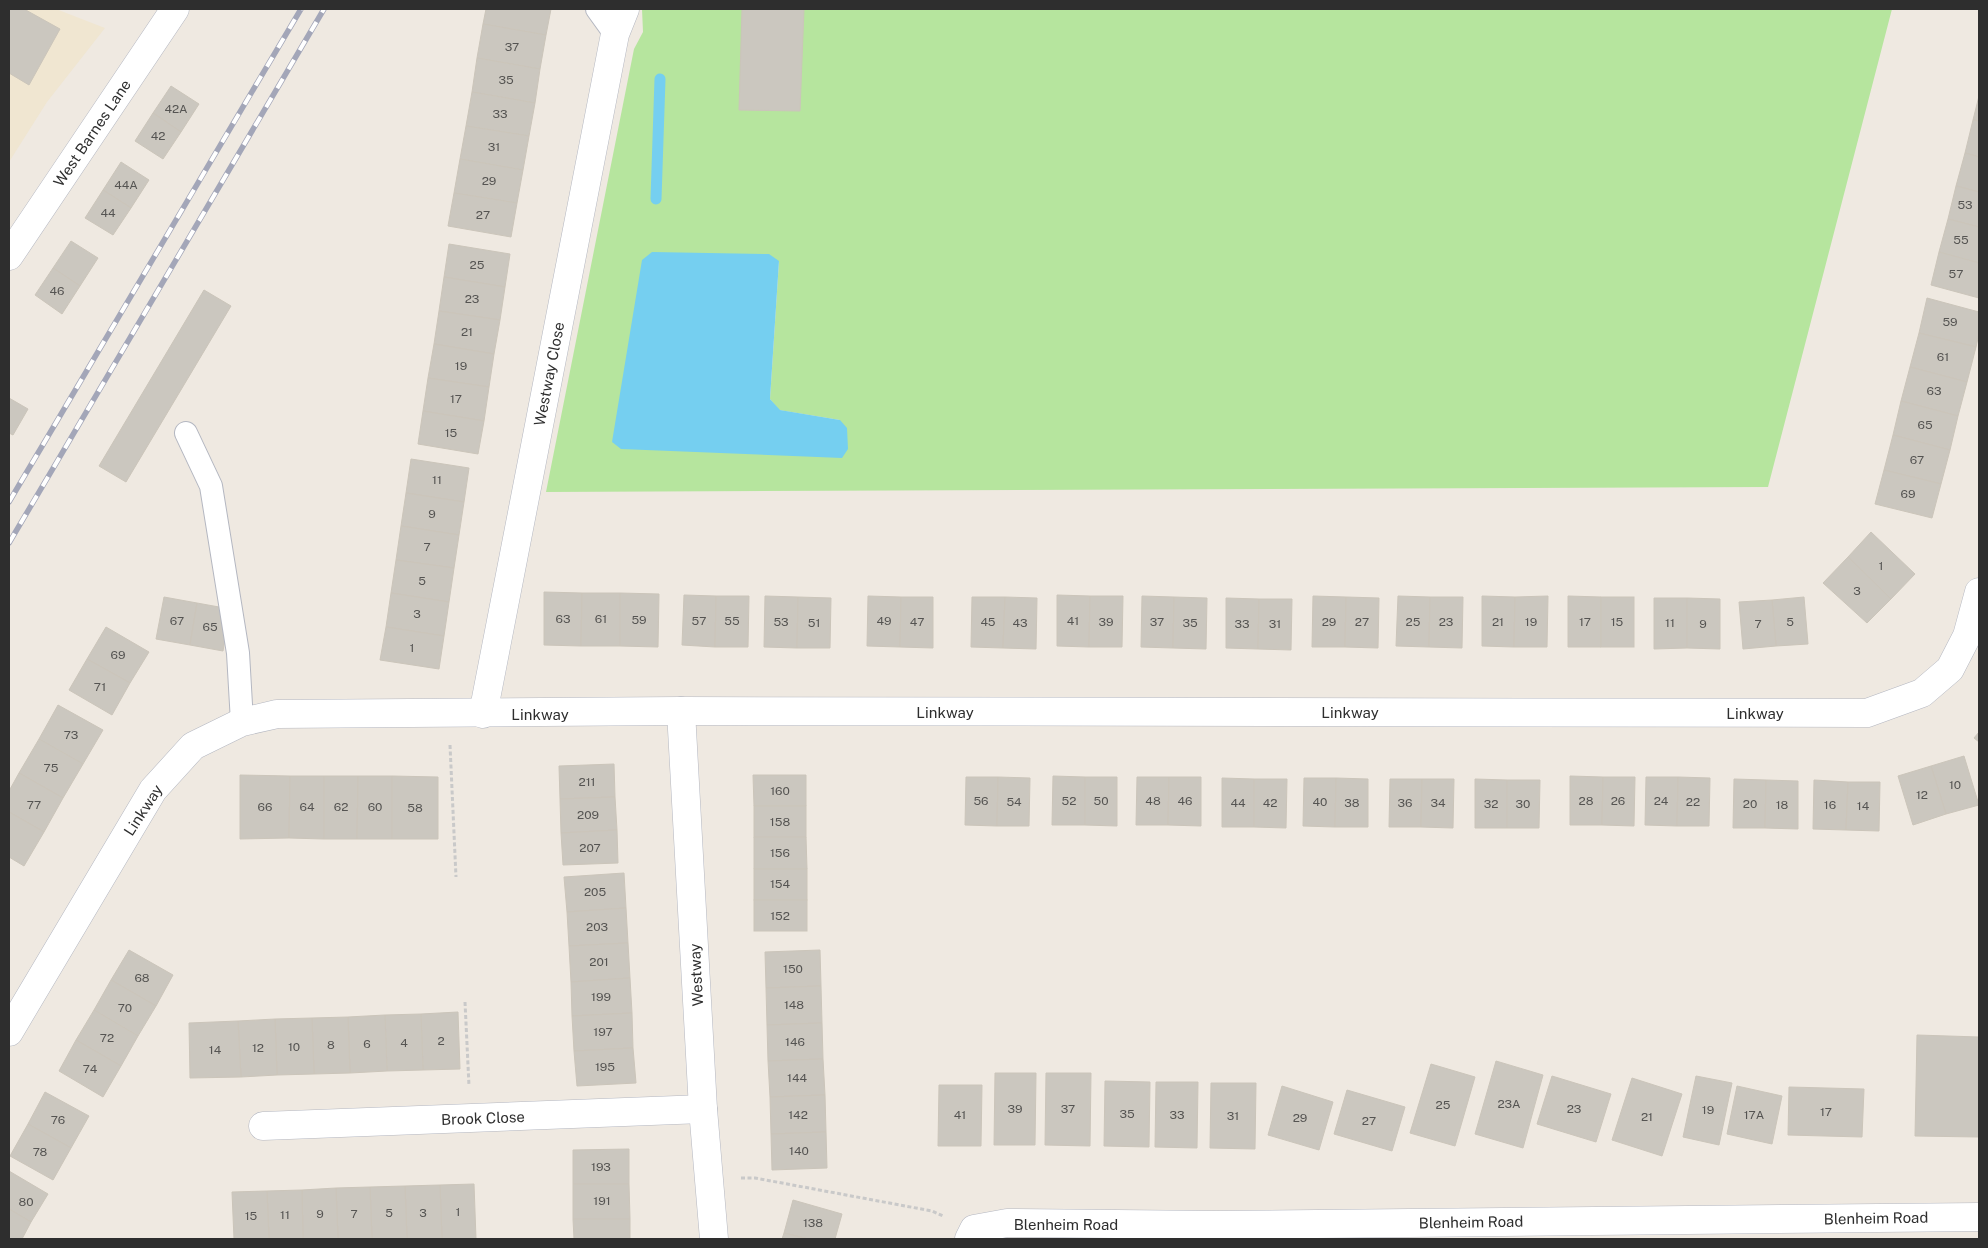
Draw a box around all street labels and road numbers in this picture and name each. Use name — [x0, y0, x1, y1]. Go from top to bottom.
street label: West Barnes Lane — [50, 76, 134, 190]
street label: Westway Close — [531, 321, 567, 427]
street label: Linkway — [916, 704, 974, 721]
street label: Linkway — [1321, 704, 1379, 721]
street label: Linkway — [1726, 705, 1784, 722]
street label: Linkway — [511, 706, 569, 723]
street label: Linkway — [120, 781, 166, 839]
street label: Westway — [686, 943, 706, 1007]
street label: Brook Close — [441, 1108, 525, 1128]
street label: Blenheim Road — [1824, 1209, 1928, 1227]
street label: Blenheim Road — [1419, 1213, 1523, 1231]
street label: Blenheim Road — [1014, 1216, 1118, 1233]

